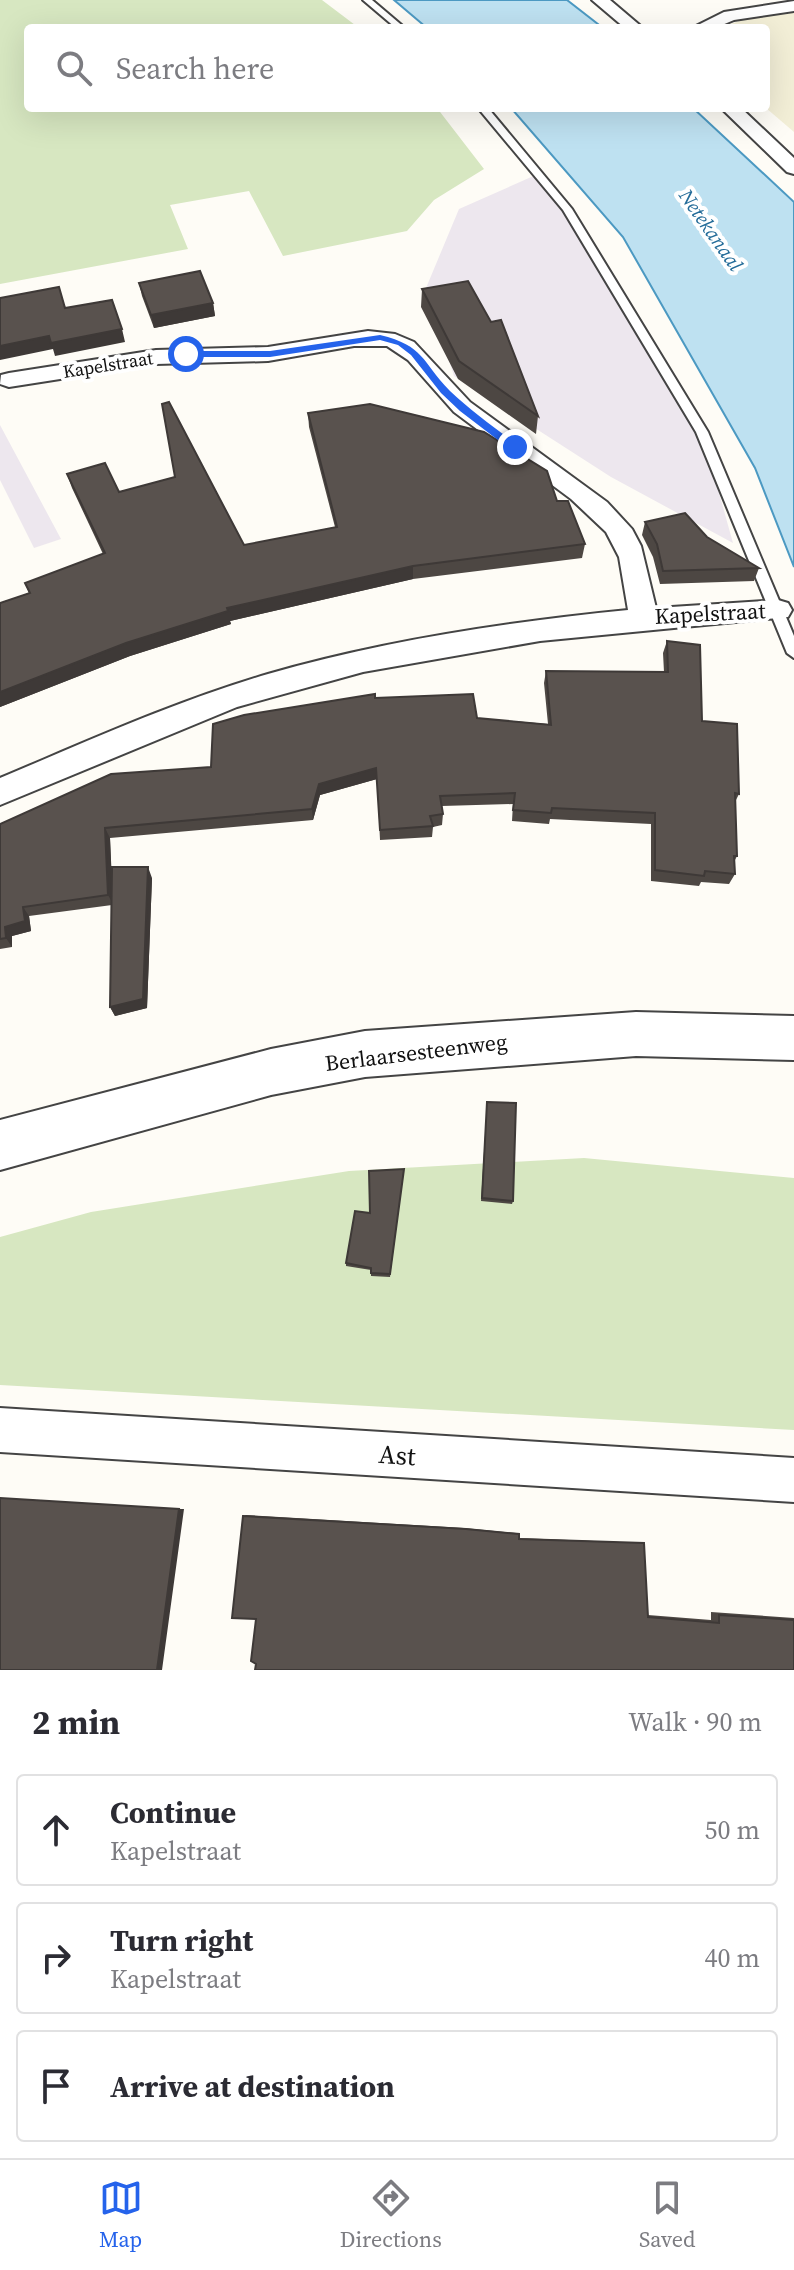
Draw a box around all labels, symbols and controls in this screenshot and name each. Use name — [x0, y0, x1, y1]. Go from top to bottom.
search box — [24, 24, 770, 112]
icon: search — [52, 46, 96, 90]
text: Search here — [116, 48, 274, 89]
water label: Netekanaal — [672, 182, 750, 277]
route start — [168, 336, 204, 372]
street label: Kapelstraat — [61, 345, 155, 384]
route end — [497, 429, 533, 465]
street label: Kapelstraat — [654, 595, 767, 631]
street label: Berlaarsesteenweg — [323, 1026, 509, 1078]
street label: Ast — [377, 1436, 417, 1474]
text: 2 min — [32, 1699, 120, 1745]
text: Walk · 90 m — [628, 1704, 762, 1740]
text: Continue — [110, 1792, 236, 1833]
icon: ahead — [34, 1808, 78, 1852]
text: 50 m — [705, 1812, 760, 1848]
text: Kapelstraat — [110, 1833, 241, 1869]
text: Turn right — [110, 1920, 253, 1961]
icon: right — [34, 1936, 78, 1980]
text: 40 m — [705, 1940, 760, 1976]
text: Kapelstraat — [110, 1961, 241, 1997]
icon: arrive — [34, 2064, 78, 2108]
text: Arrive at destination — [110, 2066, 395, 2107]
tab: Map — [99, 2176, 143, 2254]
tab: Directions — [340, 2176, 442, 2254]
tab: Saved — [639, 2176, 695, 2254]

